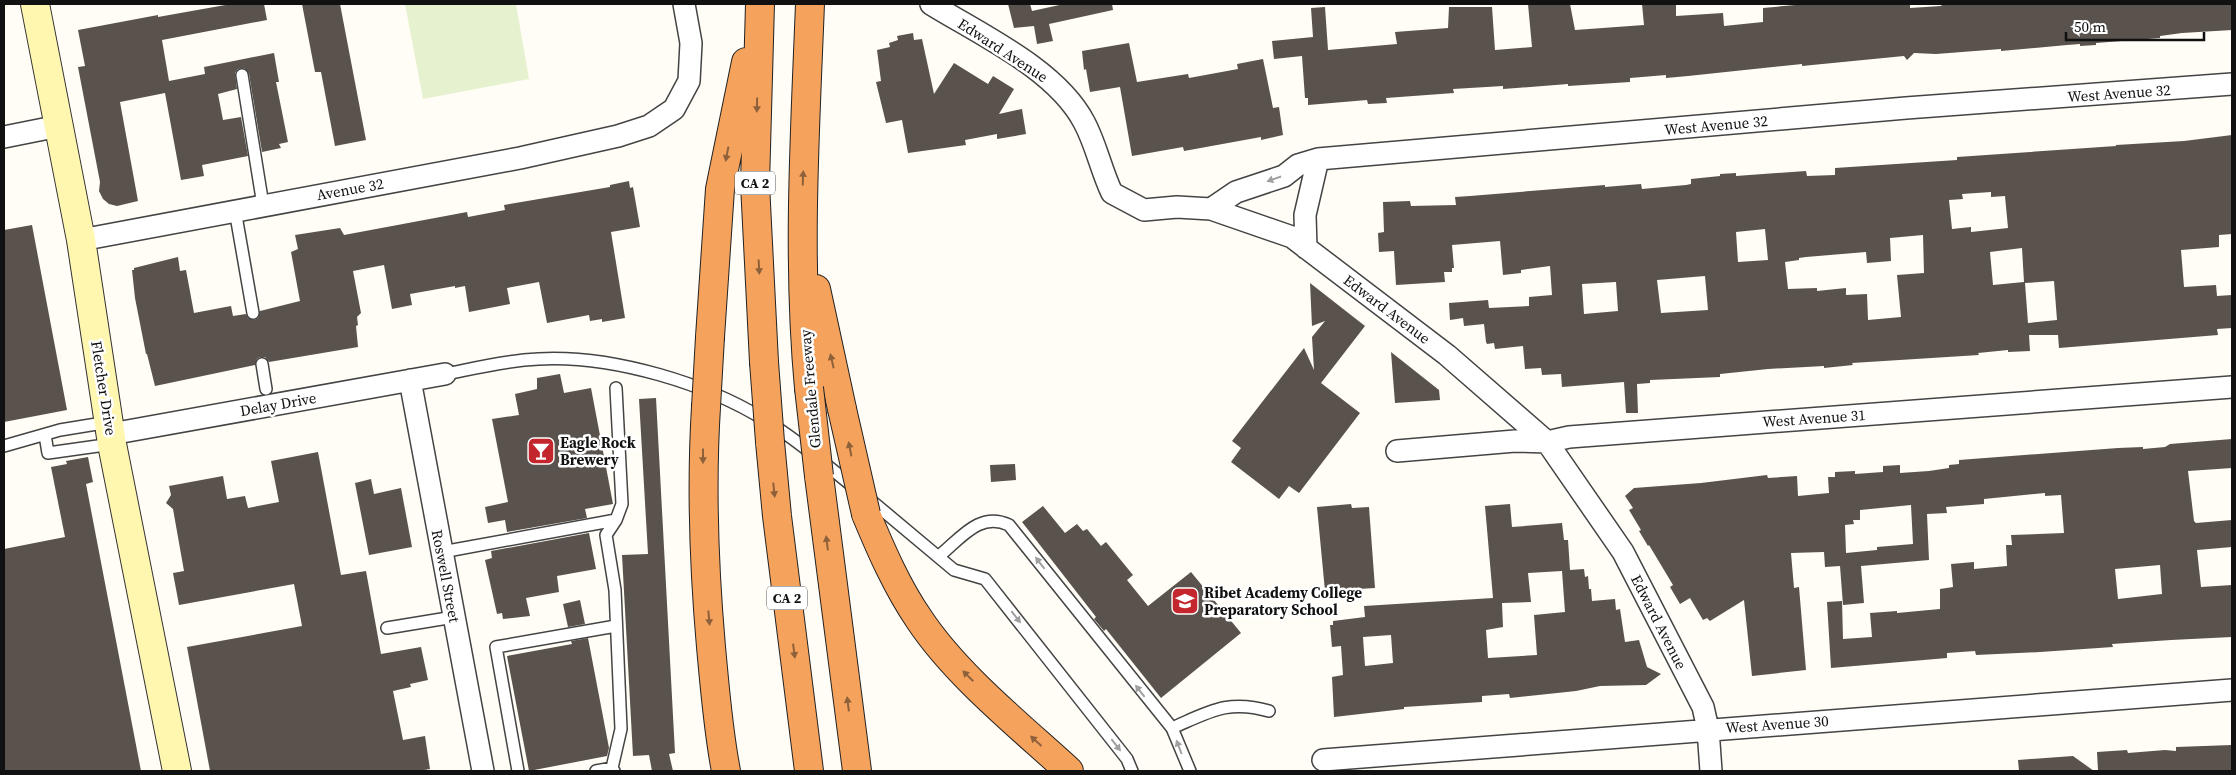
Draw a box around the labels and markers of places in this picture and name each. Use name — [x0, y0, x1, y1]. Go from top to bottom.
place label: Eagle Rock Brewery — [560, 432, 636, 470]
bar icon: Eagle Rock Brewery — [526, 436, 556, 466]
place label: Ribet Academy College Preparatory School — [1204, 582, 1362, 620]
school or university icon: Ribet Academy College Preparatory School — [1170, 586, 1200, 616]

